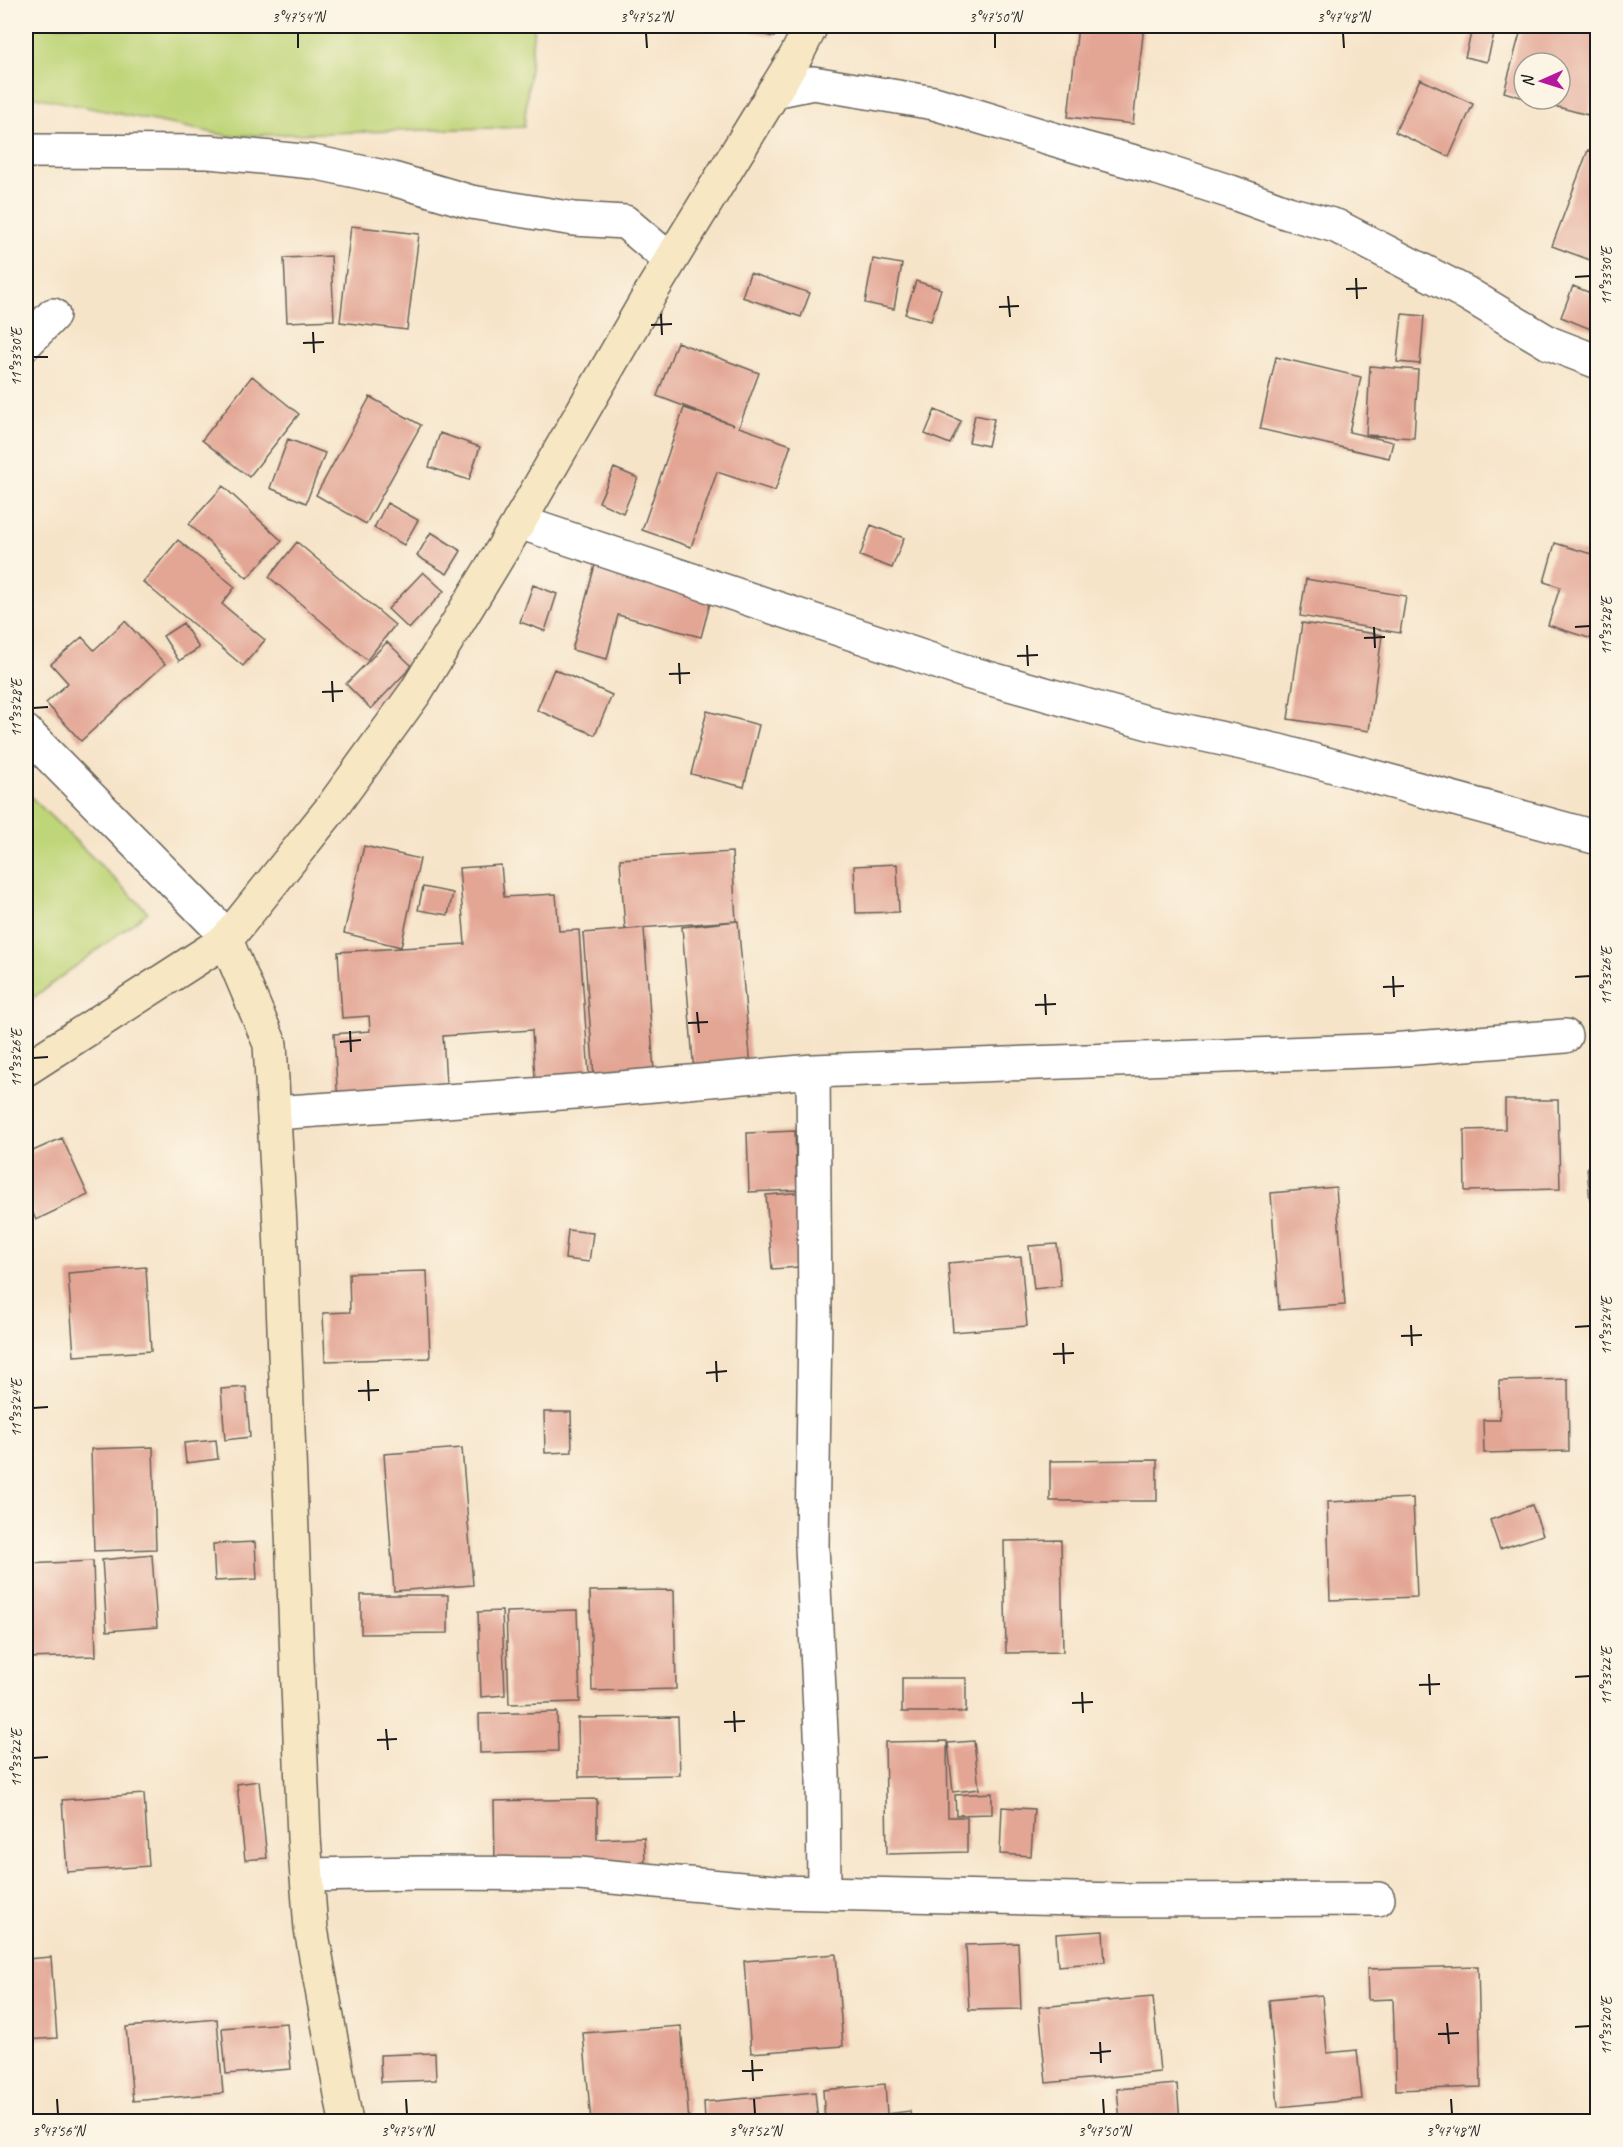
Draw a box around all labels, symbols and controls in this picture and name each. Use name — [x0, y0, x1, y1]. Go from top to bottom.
text: 3°47'54"N — [272, 8, 327, 27]
text: 3°47'52"N — [620, 8, 675, 27]
text: 3°47'50"N — [969, 8, 1024, 27]
text: 3°47'48"N — [1317, 8, 1372, 27]
north arrow — [1512, 51, 1572, 111]
text: N — [1518, 73, 1538, 87]
text: 11°33'30"E — [1597, 245, 1616, 305]
text: 11°33'30"E — [7, 326, 26, 386]
text: 11°33'28"E — [1597, 595, 1616, 655]
text: 11°33'28"E — [7, 677, 26, 737]
text: 11°33'26"E — [1597, 945, 1616, 1005]
text: 11°33'26"E — [7, 1027, 26, 1087]
text: 11°33'24"E — [1597, 1295, 1616, 1355]
text: 11°33'24"E — [7, 1377, 26, 1437]
text: 11°33'22"E — [1597, 1645, 1616, 1705]
text: 11°33'22"E — [7, 1727, 26, 1787]
text: 11°33'20"E — [1597, 1995, 1616, 2055]
text: 3°47'56"N — [32, 2122, 87, 2141]
text: 3°47'54"N — [381, 2122, 436, 2141]
text: 3°47'52"N — [729, 2122, 784, 2141]
text: 3°47'50"N — [1078, 2122, 1133, 2141]
text: 3°47'48"N — [1426, 2122, 1481, 2141]

